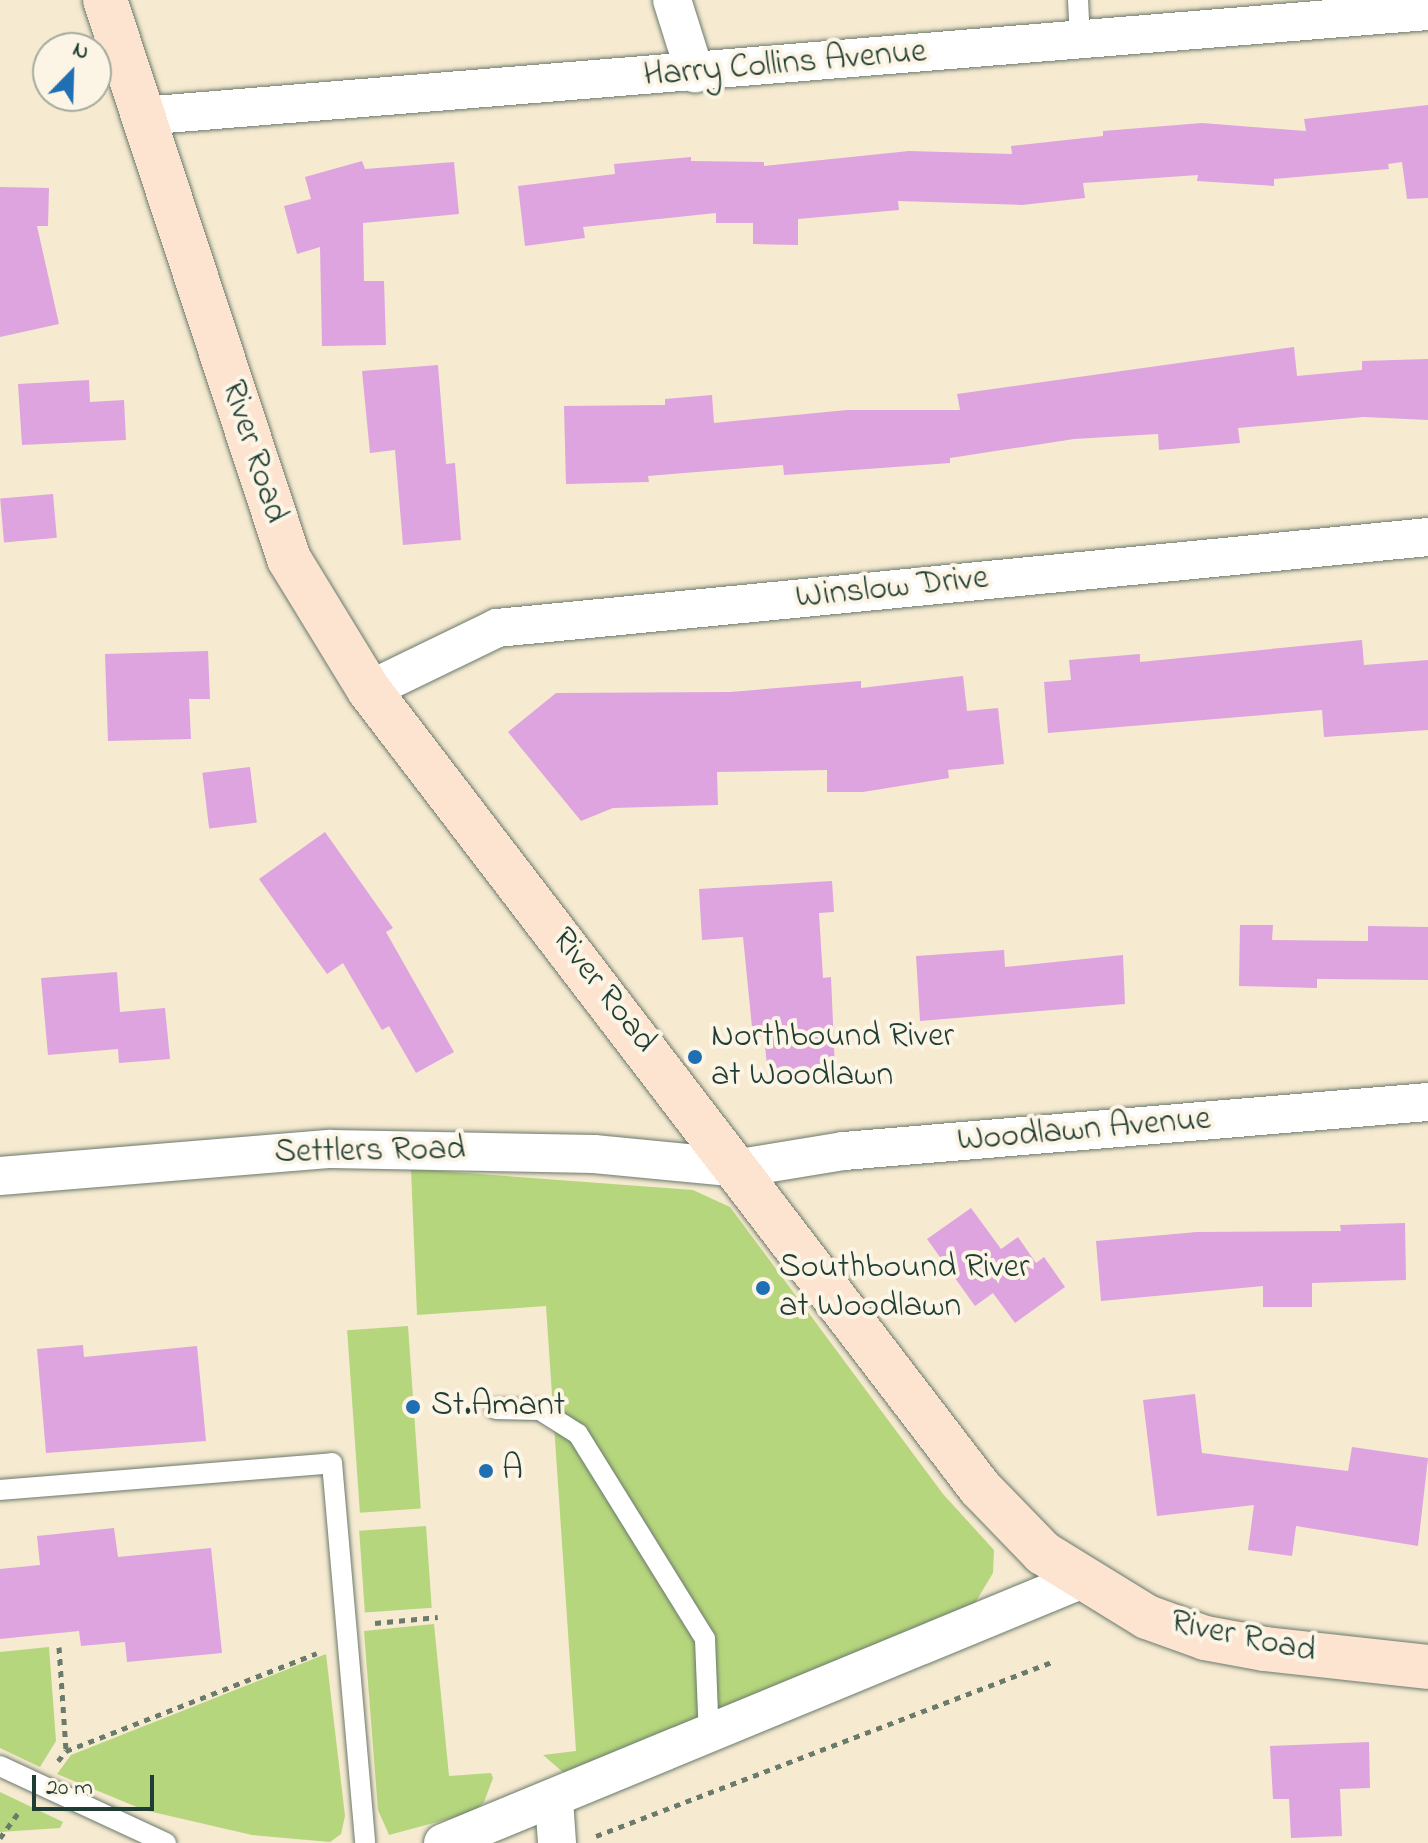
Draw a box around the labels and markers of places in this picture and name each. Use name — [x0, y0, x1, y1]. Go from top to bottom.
place label: Northbound River at Woodlawn — [711, 1017, 954, 1096]
marker: Northbound River at Woodlawn — [686, 1048, 704, 1066]
place label: Southbound River at Woodlawn — [779, 1248, 1030, 1328]
marker: Southbound River at Woodlawn — [754, 1279, 772, 1297]
place label: St.Amant — [431, 1387, 565, 1427]
marker: St.Amant — [402, 1396, 424, 1418]
place label: A — [502, 1451, 523, 1491]
marker: A — [477, 1462, 495, 1480]

